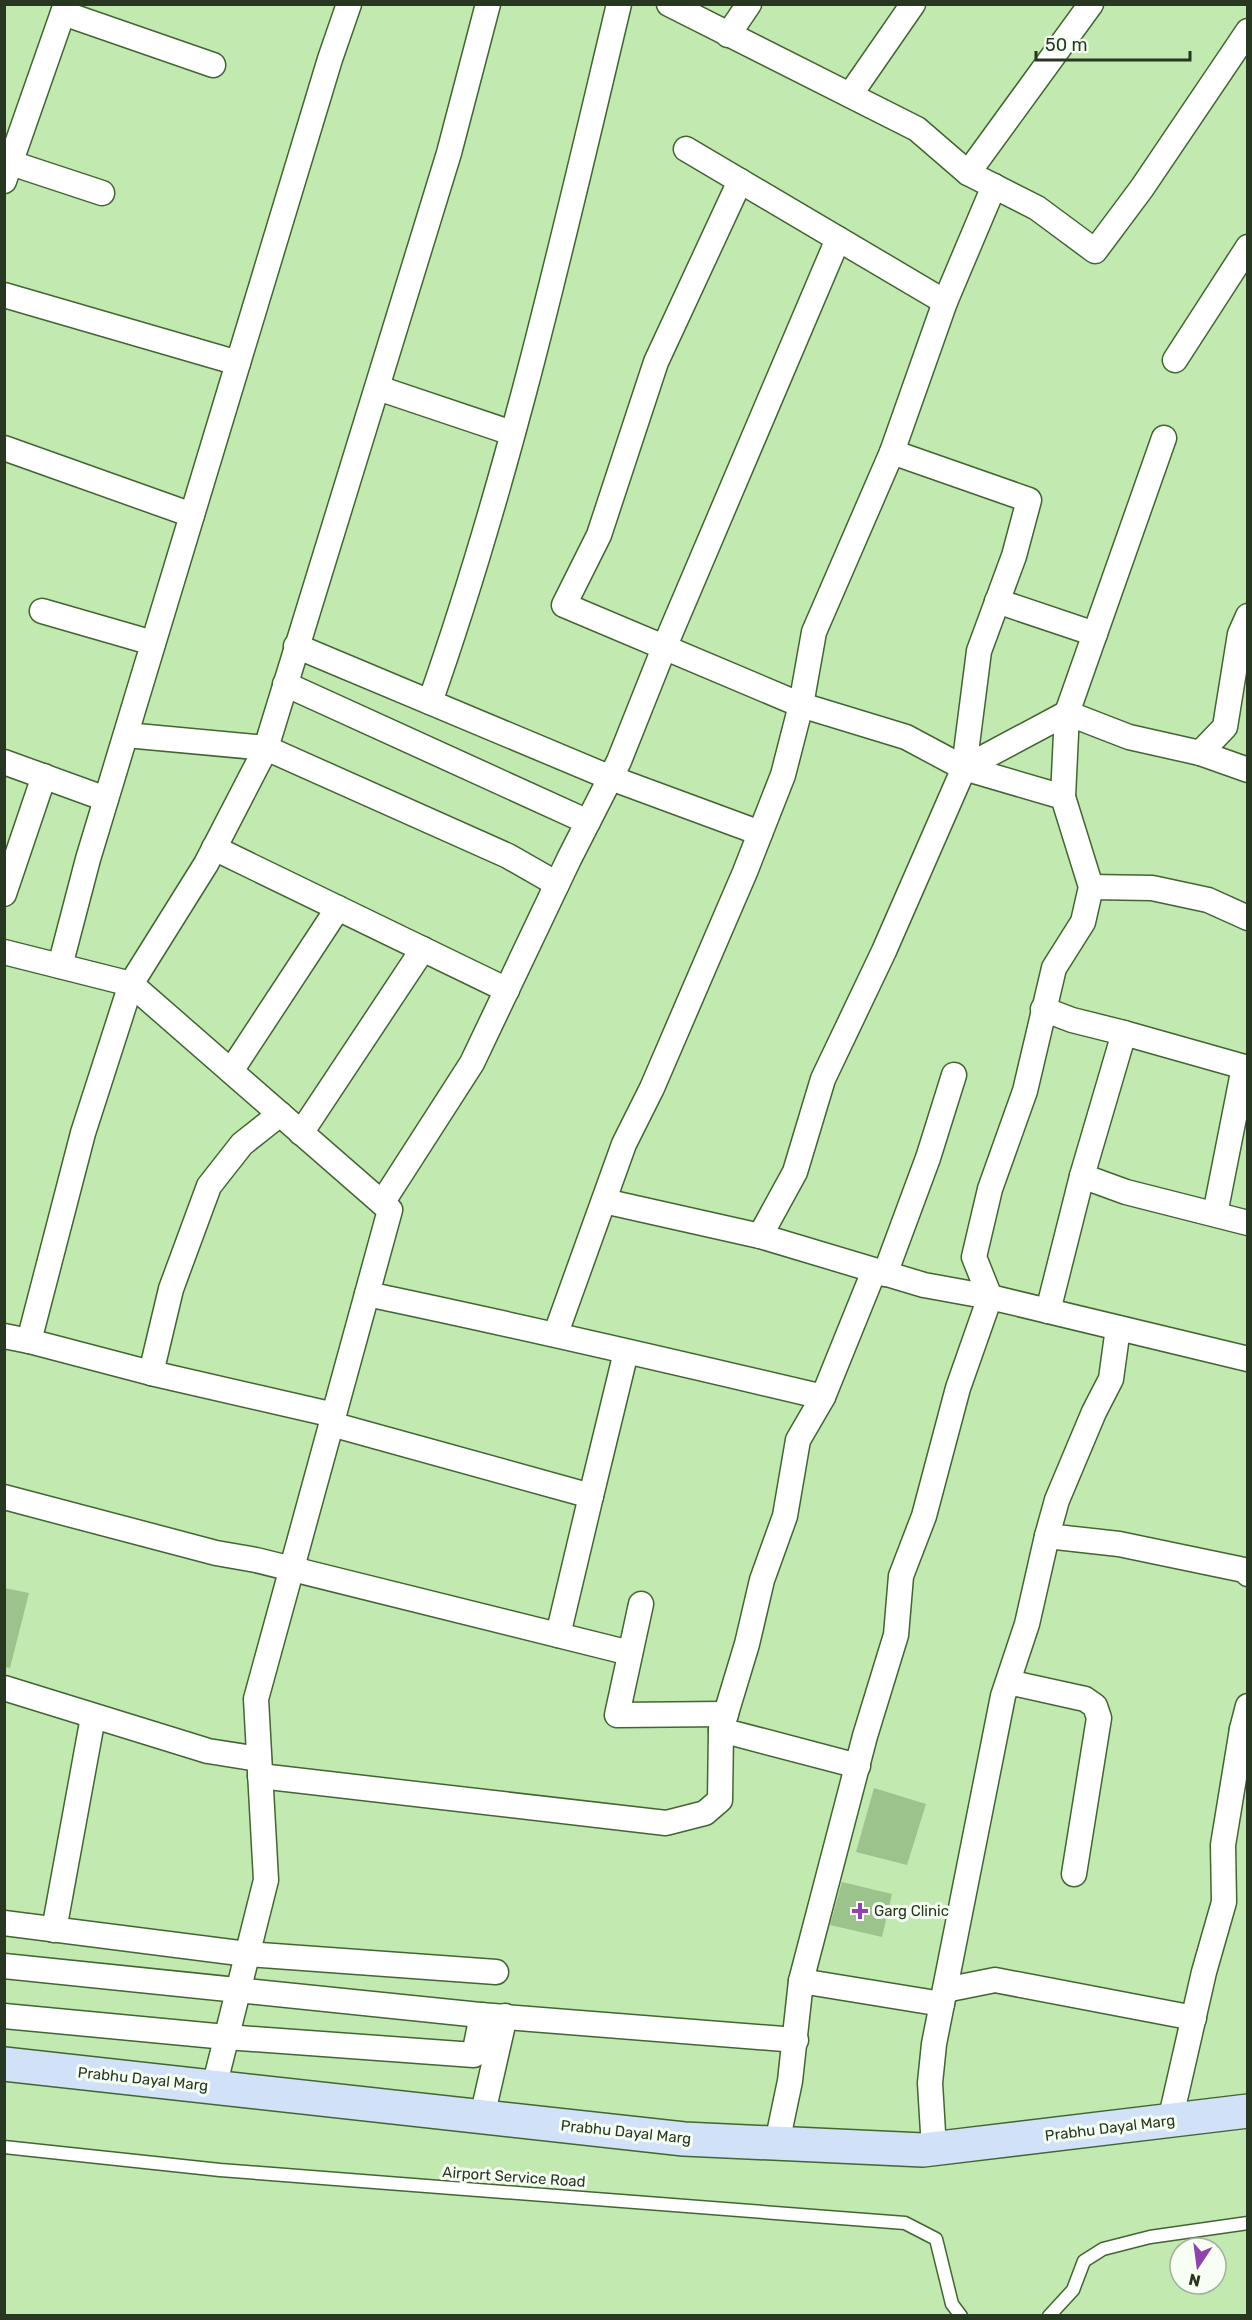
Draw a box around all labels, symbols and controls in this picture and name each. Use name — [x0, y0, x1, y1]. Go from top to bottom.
scale bar — [1036, 24, 1190, 62]
text: 50 m — [1045, 34, 1088, 56]
marker: Garg Clinic — [851, 1902, 869, 1920]
place label: Garg Clinic — [874, 1902, 949, 1920]
street label: Prabhu Dayal Marg — [77, 2063, 209, 2095]
street label: Prabhu Dayal Marg — [1044, 2111, 1176, 2145]
street label: Prabhu Dayal Marg — [560, 2116, 692, 2148]
street label: Airport Service Road — [442, 2163, 586, 2191]
north arrow — [1168, 2236, 1228, 2296]
text: N — [1187, 2270, 1202, 2291]

